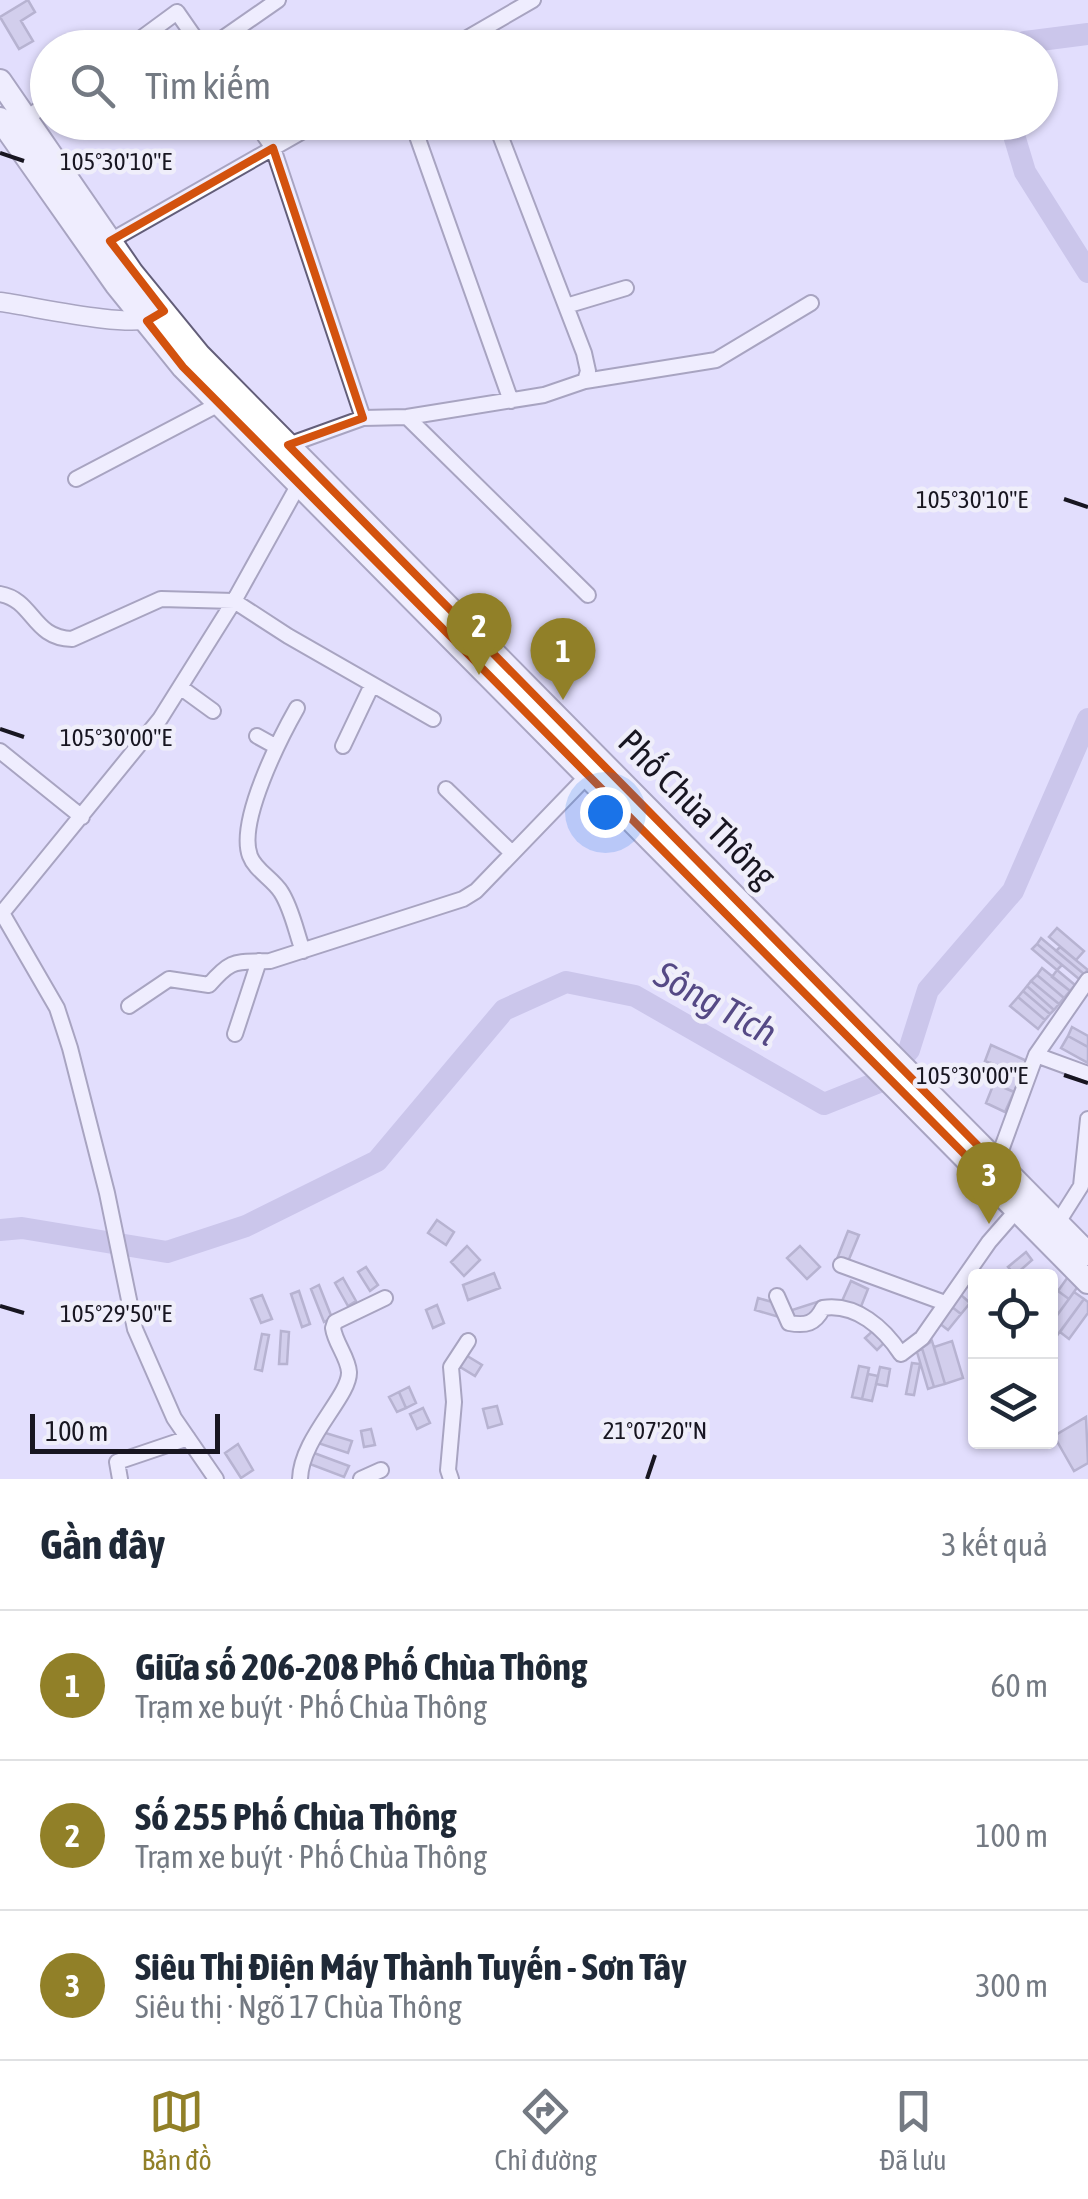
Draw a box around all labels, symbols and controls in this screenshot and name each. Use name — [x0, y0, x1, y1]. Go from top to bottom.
search box — [30, 30, 1058, 140]
icon: search — [65, 58, 120, 113]
text: Tìm kiếm — [145, 64, 271, 107]
text: 105°30'10"E — [60, 147, 172, 175]
text: 105°30'10"E — [916, 485, 1028, 513]
pin: 2 — [446, 592, 512, 675]
pin: 1 — [530, 618, 596, 700]
street label: Phố Chùa Thông — [611, 721, 785, 895]
text: 105°30'00"E — [60, 723, 172, 751]
your location — [580, 787, 631, 838]
water label: Sông Tích — [647, 952, 784, 1054]
text: 105°30'00"E — [916, 1061, 1028, 1089]
pin: 3 — [956, 1142, 1022, 1224]
map controls — [968, 1269, 1058, 1449]
button: locate — [968, 1269, 1058, 1359]
text: 105°29'50"E — [60, 1299, 172, 1327]
button: layers — [968, 1359, 1058, 1449]
scale bar — [30, 1409, 220, 1454]
text: 100 m — [45, 1415, 108, 1447]
text: 21°07'20"N — [603, 1416, 707, 1444]
text: Gần đây — [40, 1520, 165, 1568]
text: 3 kết quả — [942, 1526, 1048, 1563]
text: Giữa số 206-208 Phố Chùa Thông — [135, 1645, 587, 1688]
text: 1 — [65, 1667, 80, 1704]
text: 60 m — [990, 1667, 1048, 1704]
text: Trạm xe buýt · Phố Chùa Thông — [135, 1688, 487, 1725]
text: Số 255 Phố Chùa Thông — [135, 1795, 457, 1838]
text: 2 — [65, 1817, 80, 1854]
text: 100 m — [975, 1817, 1048, 1854]
text: Trạm xe buýt · Phố Chùa Thông — [135, 1838, 487, 1875]
text: Siêu Thị Điện Máy Thành Tuyến - Sơn Tây — [135, 1945, 687, 1988]
text: 3 — [65, 1967, 80, 2004]
text: 300 m — [975, 1967, 1048, 2004]
text: Siêu thị · Ngõ 17 Chùa Thông — [135, 1988, 462, 2025]
tab: Bản đồ — [141, 2084, 212, 2176]
tab: Chỉ đường — [495, 2084, 597, 2176]
tab: Đã lưu — [880, 2084, 947, 2176]

